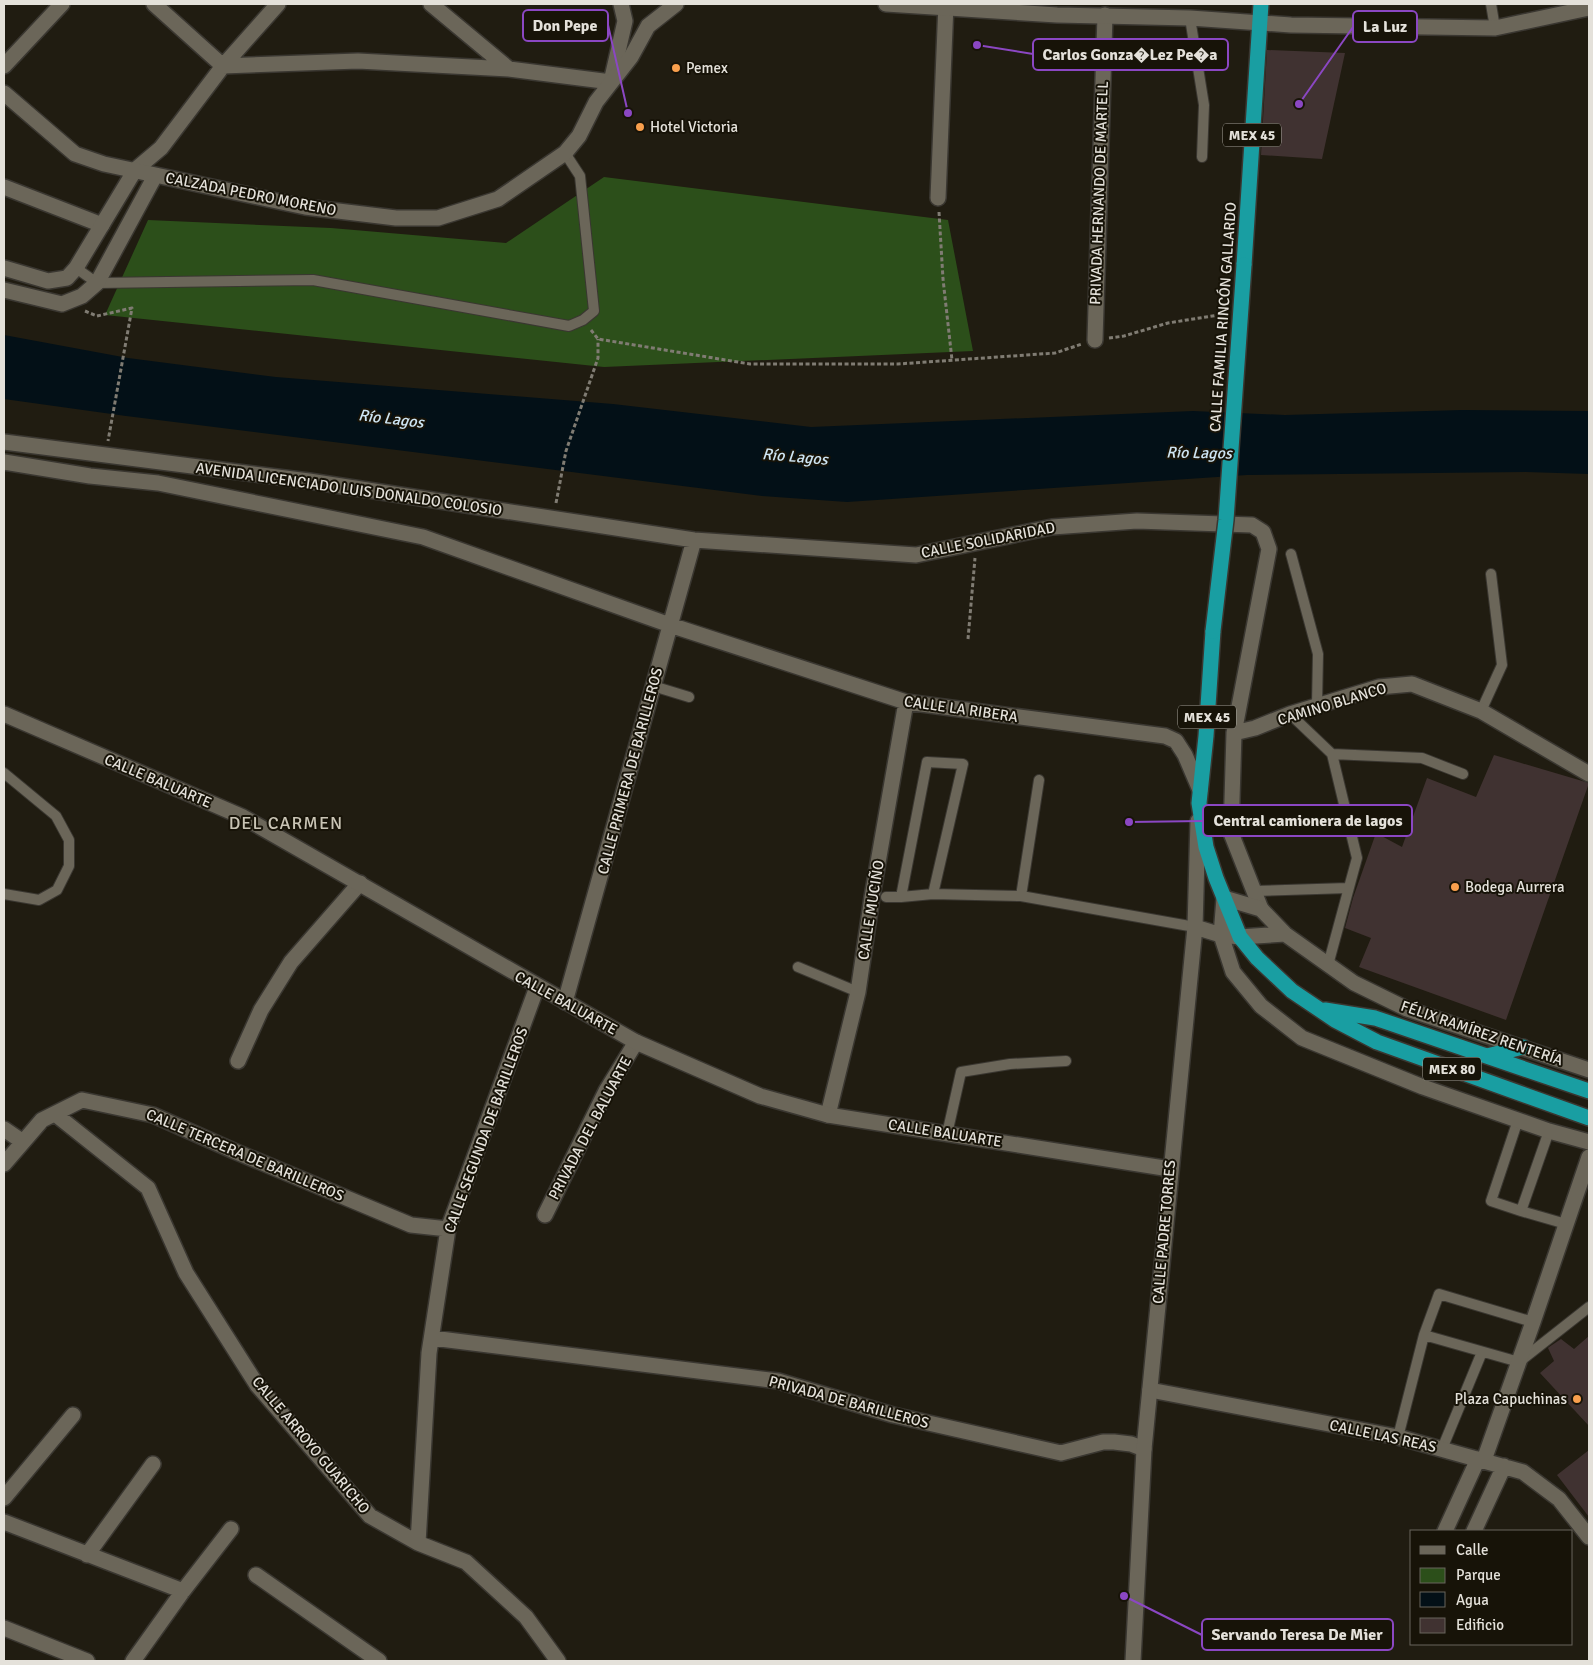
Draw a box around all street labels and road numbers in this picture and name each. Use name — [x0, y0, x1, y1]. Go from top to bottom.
street label: PRIVADA HERNANDO DE MARTELL — [1086, 81, 1112, 305]
road number: MEX 45 — [1223, 124, 1281, 146]
street label: CALZADA PEDRO MORENO — [164, 169, 338, 219]
street label: CALLE FAMILIA RINCÓN GALLARDO — [1205, 201, 1240, 433]
street label: AVENIDA LICENCIADO LUIS DONALDO COLOSIO — [195, 459, 503, 519]
street label: CALLE SOLIDARIDAD — [919, 518, 1057, 562]
street label: CALLE PRIMERA DE BARILLEROS — [594, 666, 666, 876]
street label: CAMINO BLANCO — [1275, 679, 1389, 729]
street label: CALLE LA RIBERA — [903, 692, 1019, 726]
road number: MEX 45 — [1178, 706, 1236, 729]
street label: CALLE BALUARTE — [102, 750, 214, 812]
street label: CALLE MUCIÑO — [853, 859, 888, 961]
street label: CALLE BALUARTE — [512, 967, 620, 1039]
street label: FÉLIX RAMÍREZ RENTERÍA — [1398, 996, 1566, 1069]
street label: CALLE SEGUNDA DE BARILLEROS — [440, 1025, 532, 1235]
street label: PRIVADA DEL BALUARTE — [545, 1053, 635, 1203]
road number: MEX 80 — [1423, 1058, 1481, 1080]
street label: CALLE TERCERA DE BARILLEROS — [143, 1105, 347, 1205]
street label: CALLE BALUARTE — [887, 1115, 1003, 1151]
street label: CALLE PADRE TORRES — [1149, 1159, 1179, 1305]
street label: PRIVADA DE BARILLEROS — [767, 1372, 931, 1432]
street label: CALLE ARROYO GUARICHO — [248, 1373, 374, 1517]
street label: CALLE LAS REAS — [1328, 1416, 1438, 1456]

